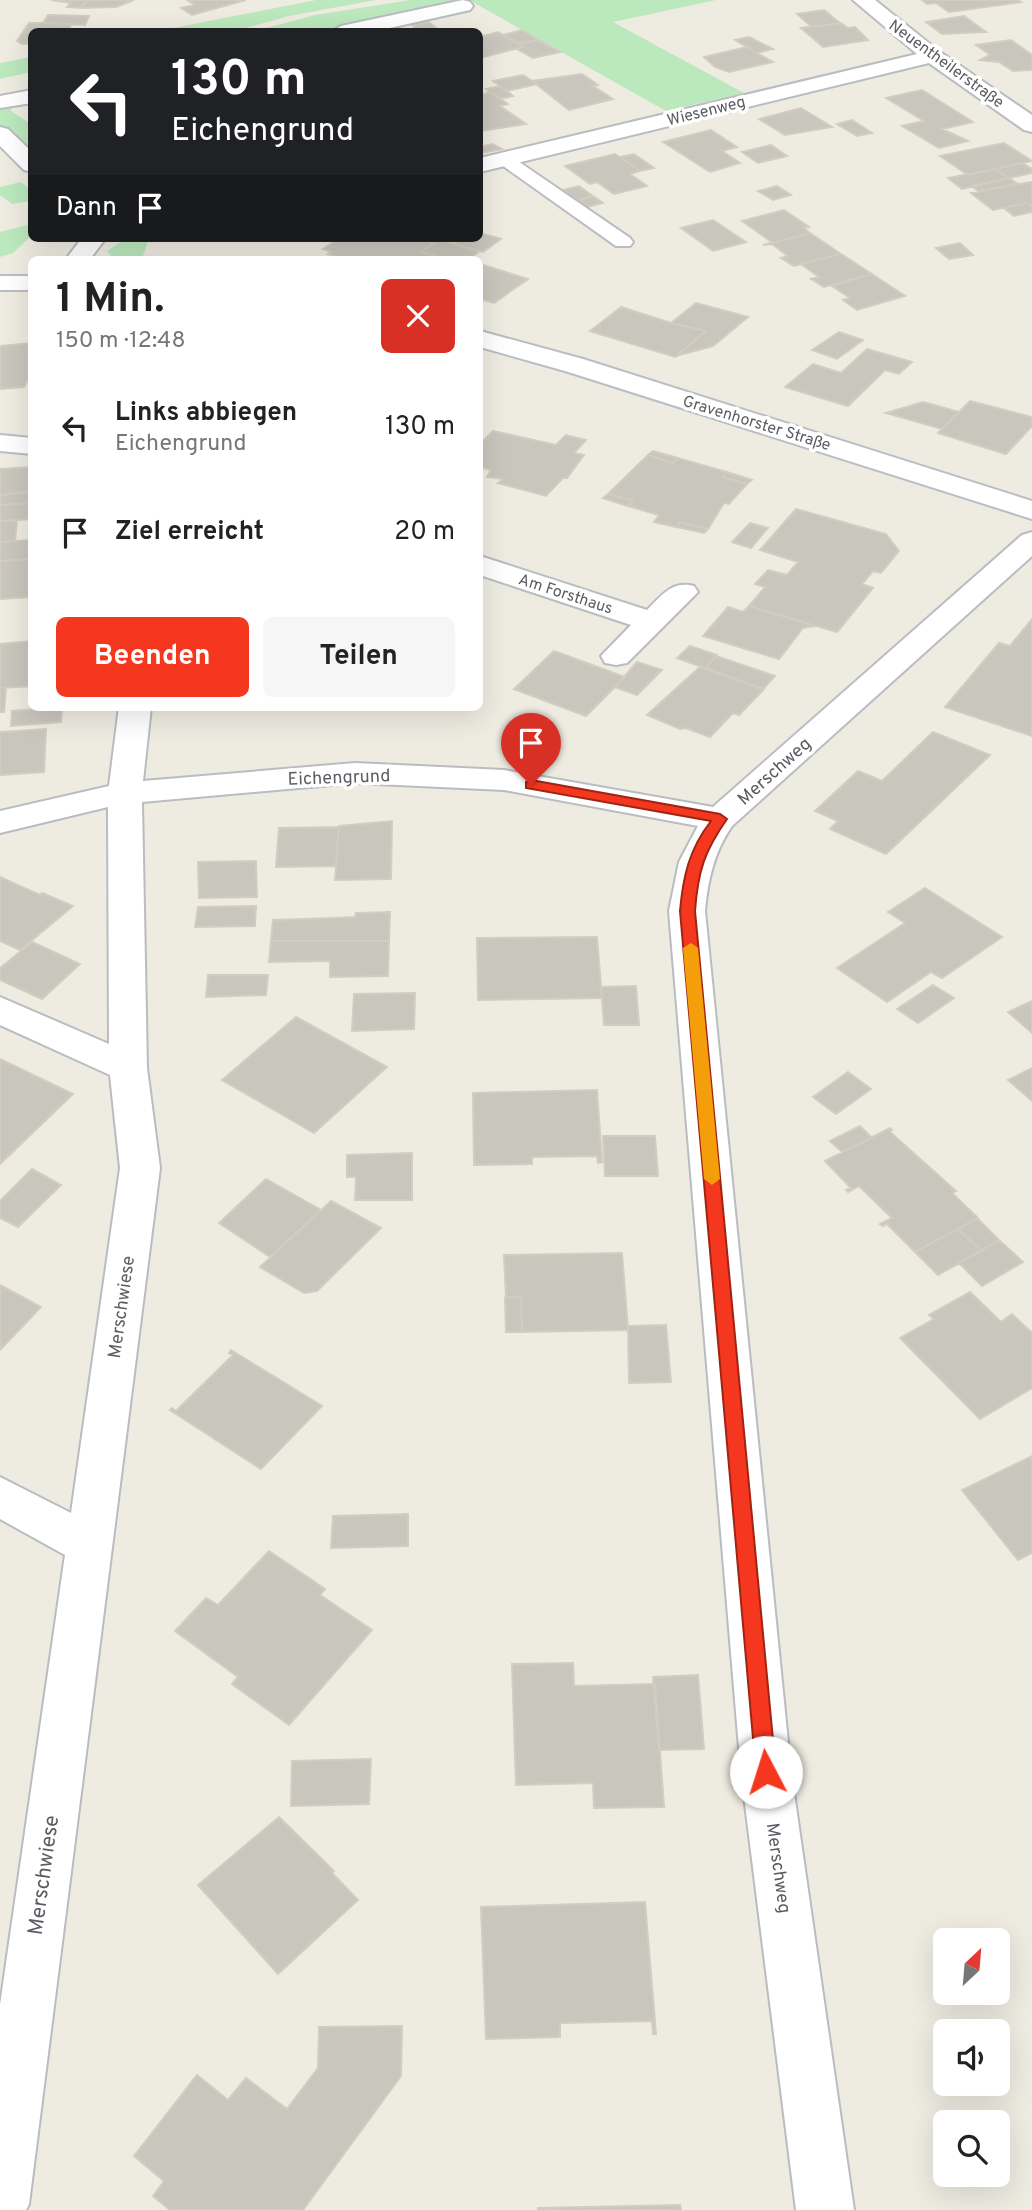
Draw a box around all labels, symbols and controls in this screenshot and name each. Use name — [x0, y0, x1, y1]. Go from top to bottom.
street label: Neuentheilerstraße — [884, 16, 1007, 113]
text: 130 m — [171, 51, 307, 113]
icon: left — [56, 56, 147, 147]
street label: Wiesenweg — [665, 93, 748, 131]
text: Eichengrund — [171, 112, 354, 152]
icon: arrive — [131, 189, 169, 227]
text: Dann — [56, 192, 117, 225]
text: 1 Min. — [56, 274, 165, 327]
button: close — [381, 279, 455, 353]
text: 150 m · 12:48 — [56, 327, 185, 356]
street label: Gravenhorster Straße — [680, 392, 833, 456]
text: Links abbiegen — [115, 397, 297, 430]
icon: left — [56, 409, 94, 447]
text: 130 m — [385, 411, 455, 444]
text: Eichengrund — [115, 430, 246, 459]
icon: arrive — [56, 514, 94, 552]
text: Ziel erreicht — [115, 516, 264, 549]
text: 20 m — [394, 516, 455, 549]
street label: Am Forsthaus — [516, 570, 615, 620]
button: Beenden — [56, 617, 249, 697]
button: Teilen — [263, 617, 455, 697]
pin — [501, 713, 561, 785]
icon: arrive — [512, 724, 550, 762]
street label: Merschweg — [733, 733, 817, 811]
street label: Eichengrund — [287, 765, 391, 792]
street label: Merschwiese — [104, 1254, 141, 1360]
position arrow — [729, 1735, 803, 1809]
street label: Merschwiese — [23, 1814, 66, 1937]
street label: Merschweg — [760, 1821, 795, 1915]
north arrow — [933, 1928, 1010, 2006]
map controls — [933, 1928, 1010, 2187]
button: sound — [933, 2019, 1010, 2096]
button: search — [933, 2110, 1010, 2187]

